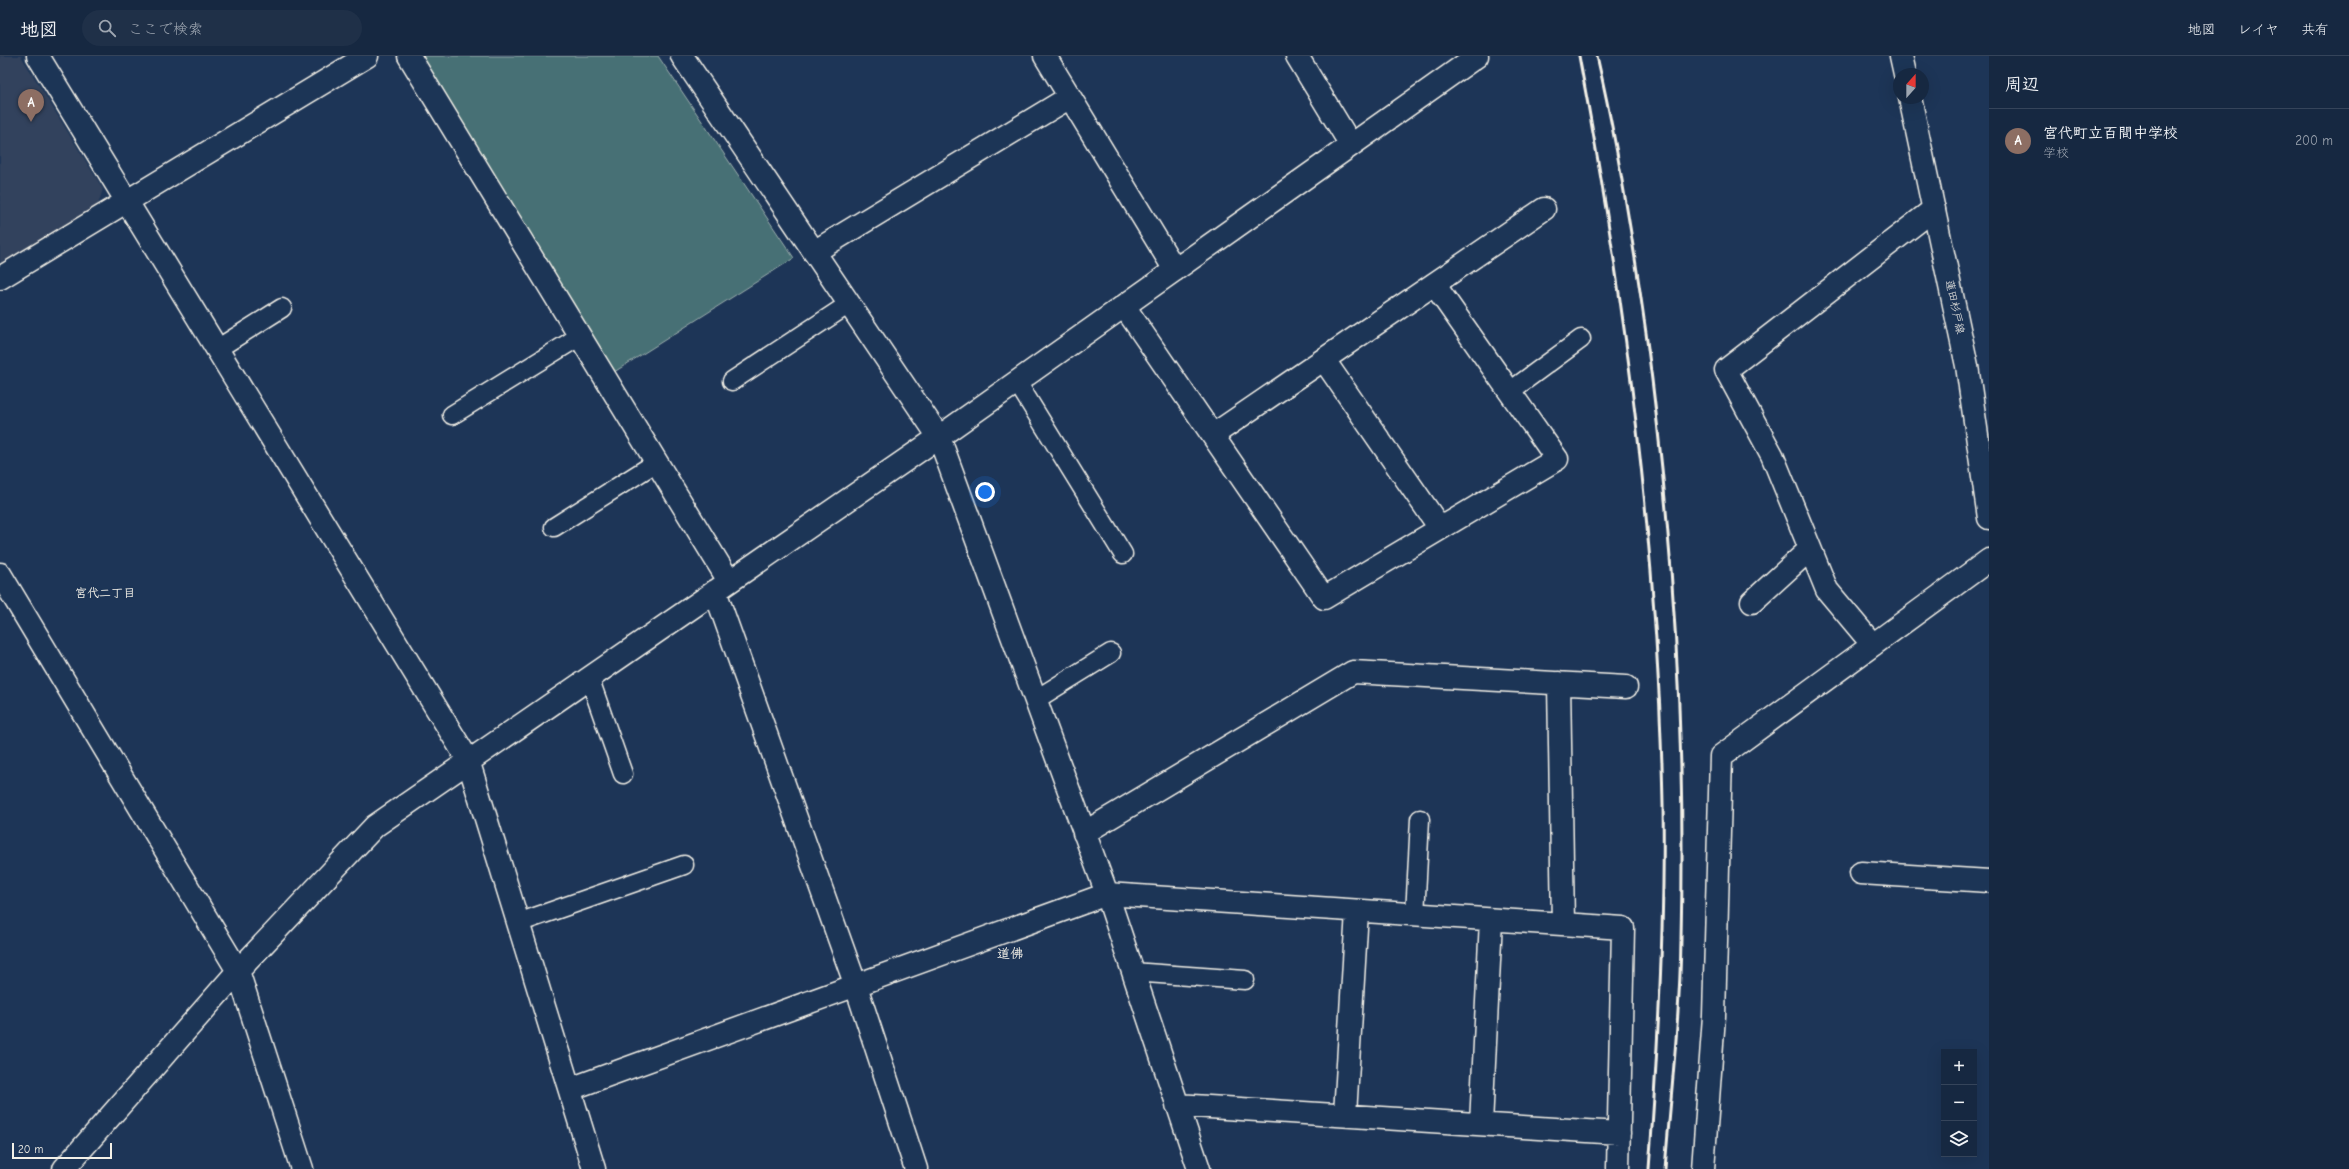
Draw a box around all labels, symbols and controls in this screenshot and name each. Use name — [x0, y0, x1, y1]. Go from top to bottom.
search box — [82, 10, 362, 46]
icon: search — [96, 17, 118, 39]
text: 地図 — [20, 19, 58, 41]
text: ここで検索 — [128, 20, 203, 38]
text: 地図 — [2188, 21, 2216, 38]
text: レイヤ — [2238, 21, 2279, 38]
text: 共有 — [2301, 21, 2329, 38]
north arrow — [1893, 68, 1929, 104]
text: 周辺 — [2005, 75, 2039, 94]
pin: A — [18, 89, 44, 122]
text: 宮代町立百間中学校 — [2043, 124, 2178, 142]
text: A — [2014, 133, 2022, 148]
text: 200 m — [2295, 133, 2333, 148]
text: 学校 — [2043, 145, 2069, 160]
street label: 蓮田杉戸線 — [1943, 279, 1967, 335]
your location — [975, 482, 995, 502]
district label: 宮代二丁目 — [75, 586, 135, 600]
district label: 道佛 — [997, 946, 1023, 961]
map controls — [1941, 1049, 1977, 1157]
button: + — [1941, 1049, 1977, 1085]
button: − — [1941, 1085, 1977, 1121]
button: layers — [1941, 1121, 1977, 1157]
scale bar — [12, 1141, 112, 1160]
text: 20 m — [18, 1143, 43, 1156]

